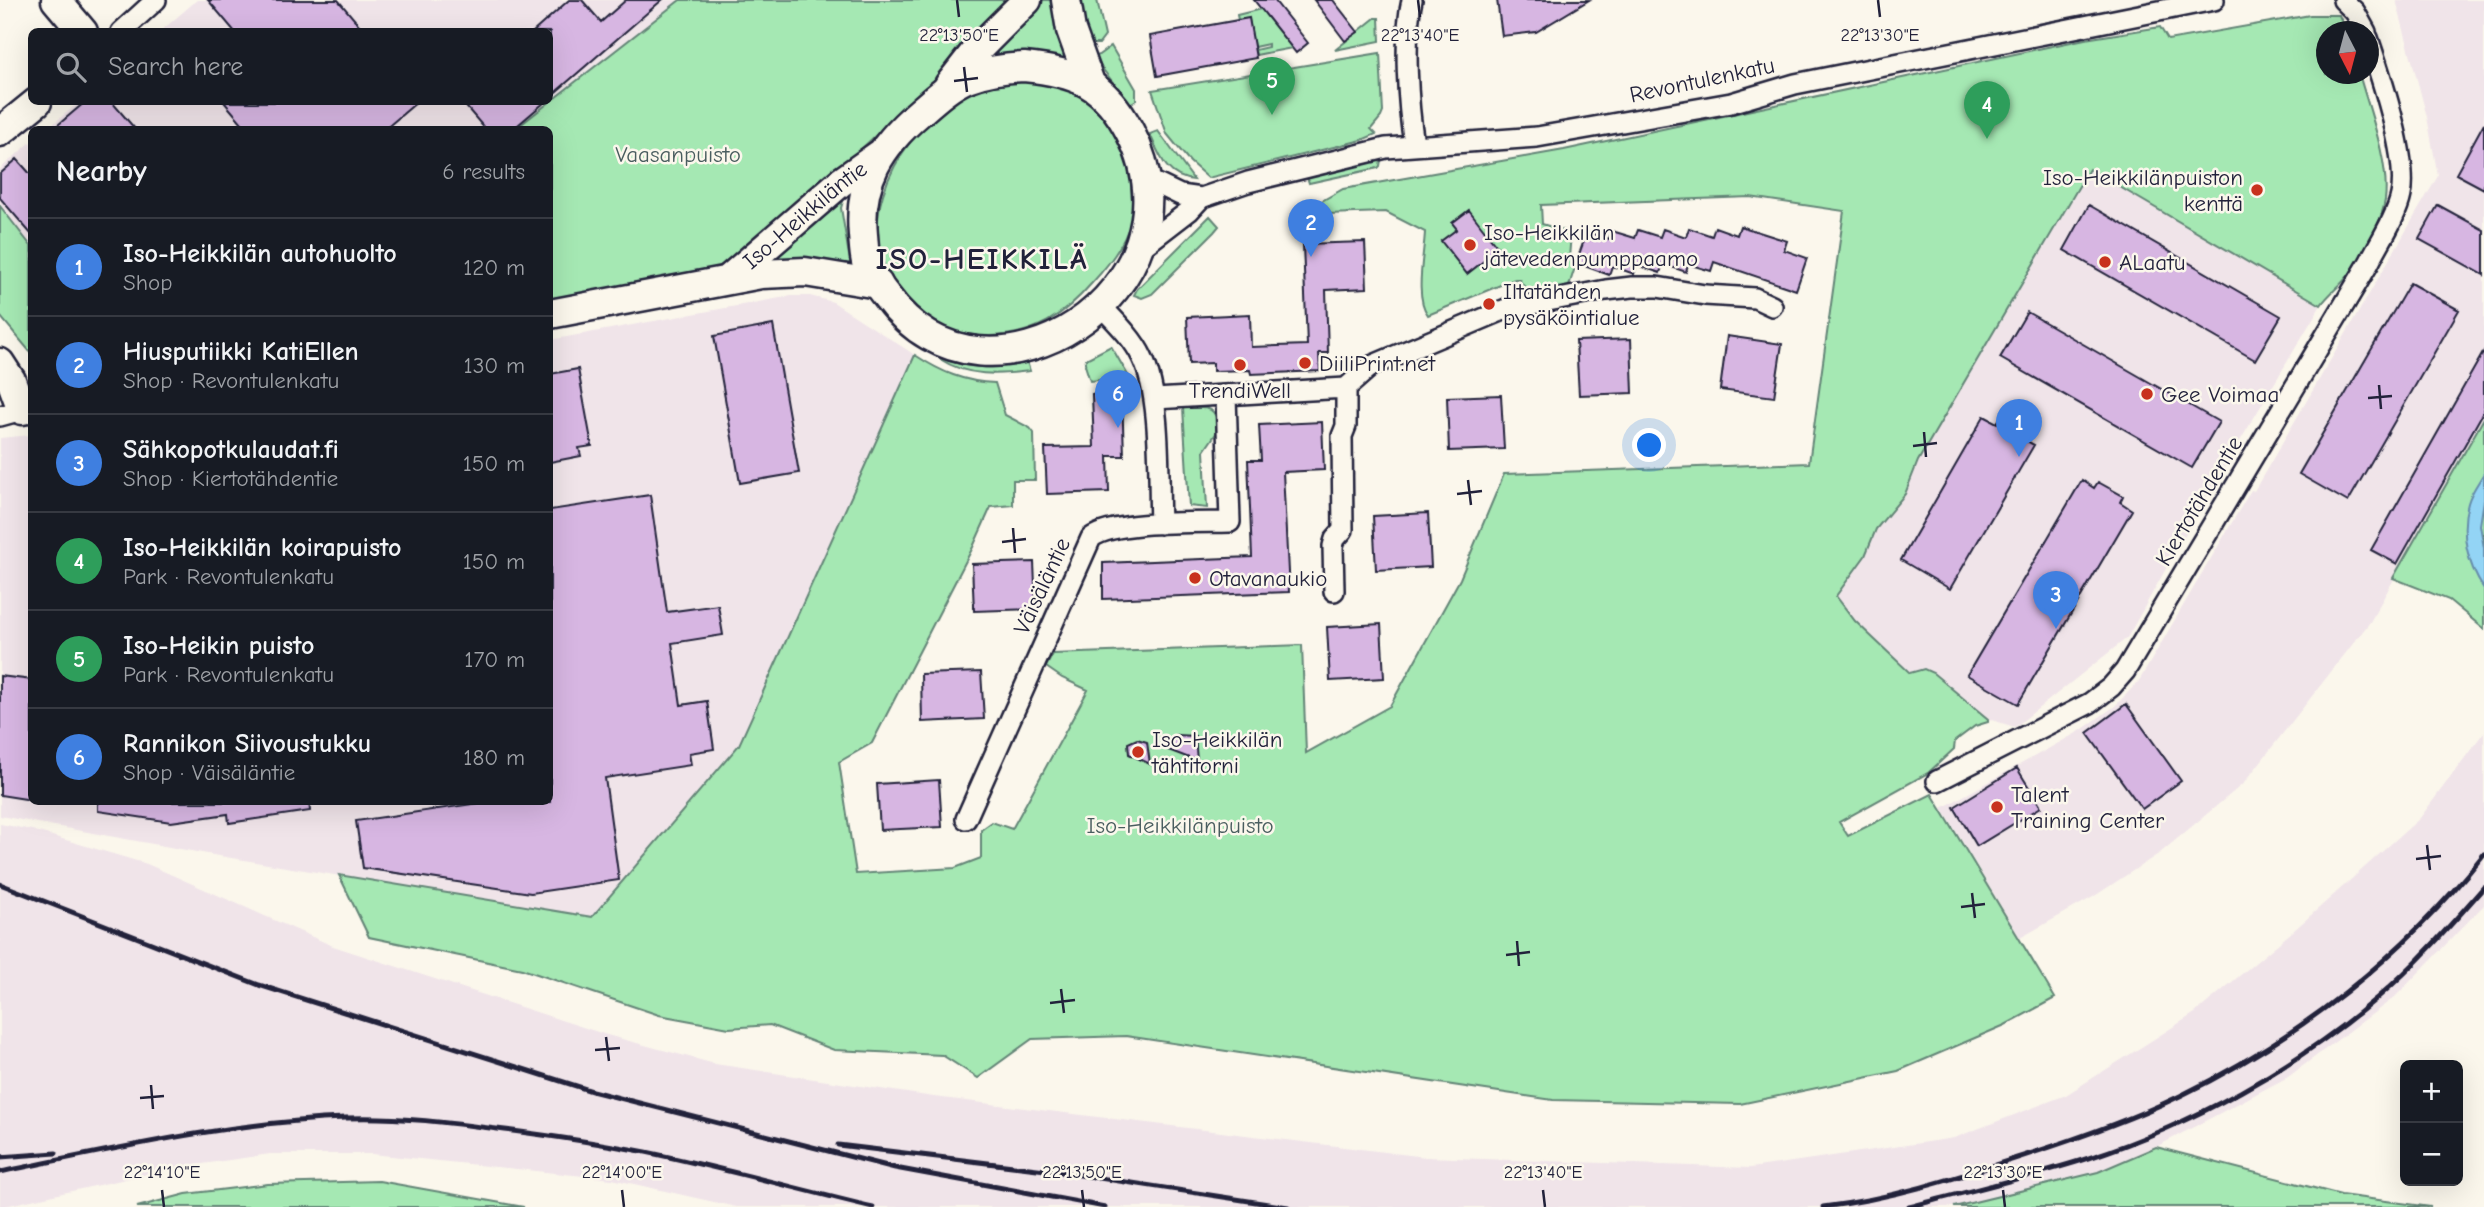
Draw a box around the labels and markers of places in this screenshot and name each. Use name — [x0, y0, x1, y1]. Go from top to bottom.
pin: 5 — [1249, 57, 1295, 115]
pin: 4 — [1964, 81, 2010, 139]
place label: Iso-Heikkilänpuiston kenttä — [2043, 164, 2243, 217]
marker: Iso-Heikkilänpuiston kenttä — [2249, 182, 2265, 198]
pin: 2 — [1288, 199, 1334, 257]
place label: Iso-Heikkilän jätevedenpumppaamo — [1481, 219, 1698, 272]
marker: Iso-Heikkilän jätevedenpumppaamo — [1462, 237, 1478, 253]
place label: ALaatu — [2119, 249, 2186, 276]
marker: ALaatu — [2097, 254, 2113, 270]
place label: Iltatähden pysäköintialue — [1503, 278, 1639, 331]
marker: Iltatähden pysäköintialue — [1481, 296, 1497, 312]
place label: DiiliPrint.net — [1319, 350, 1436, 377]
marker: DiiliPrint.net — [1297, 355, 1313, 371]
marker: TrendiWell — [1232, 357, 1248, 373]
pin: 6 — [1095, 370, 1141, 428]
place label: TrendiWell — [1189, 377, 1291, 404]
place label: Gee Voimaa — [2161, 381, 2279, 408]
marker: Gee Voimaa — [2139, 386, 2155, 402]
pin: 1 — [1996, 399, 2042, 457]
place label: Otavanaukio — [1209, 565, 1327, 592]
marker: Otavanaukio — [1187, 570, 1203, 586]
pin: 3 — [2033, 571, 2079, 629]
place label: Iso-Heikkilän tähtitorni — [1151, 726, 1282, 779]
marker: Iso-Heikkilän tähtitorni — [1130, 744, 1146, 760]
place label: Talent Training Center — [2011, 781, 2165, 834]
marker: Talent Training Center — [1989, 799, 2005, 815]

